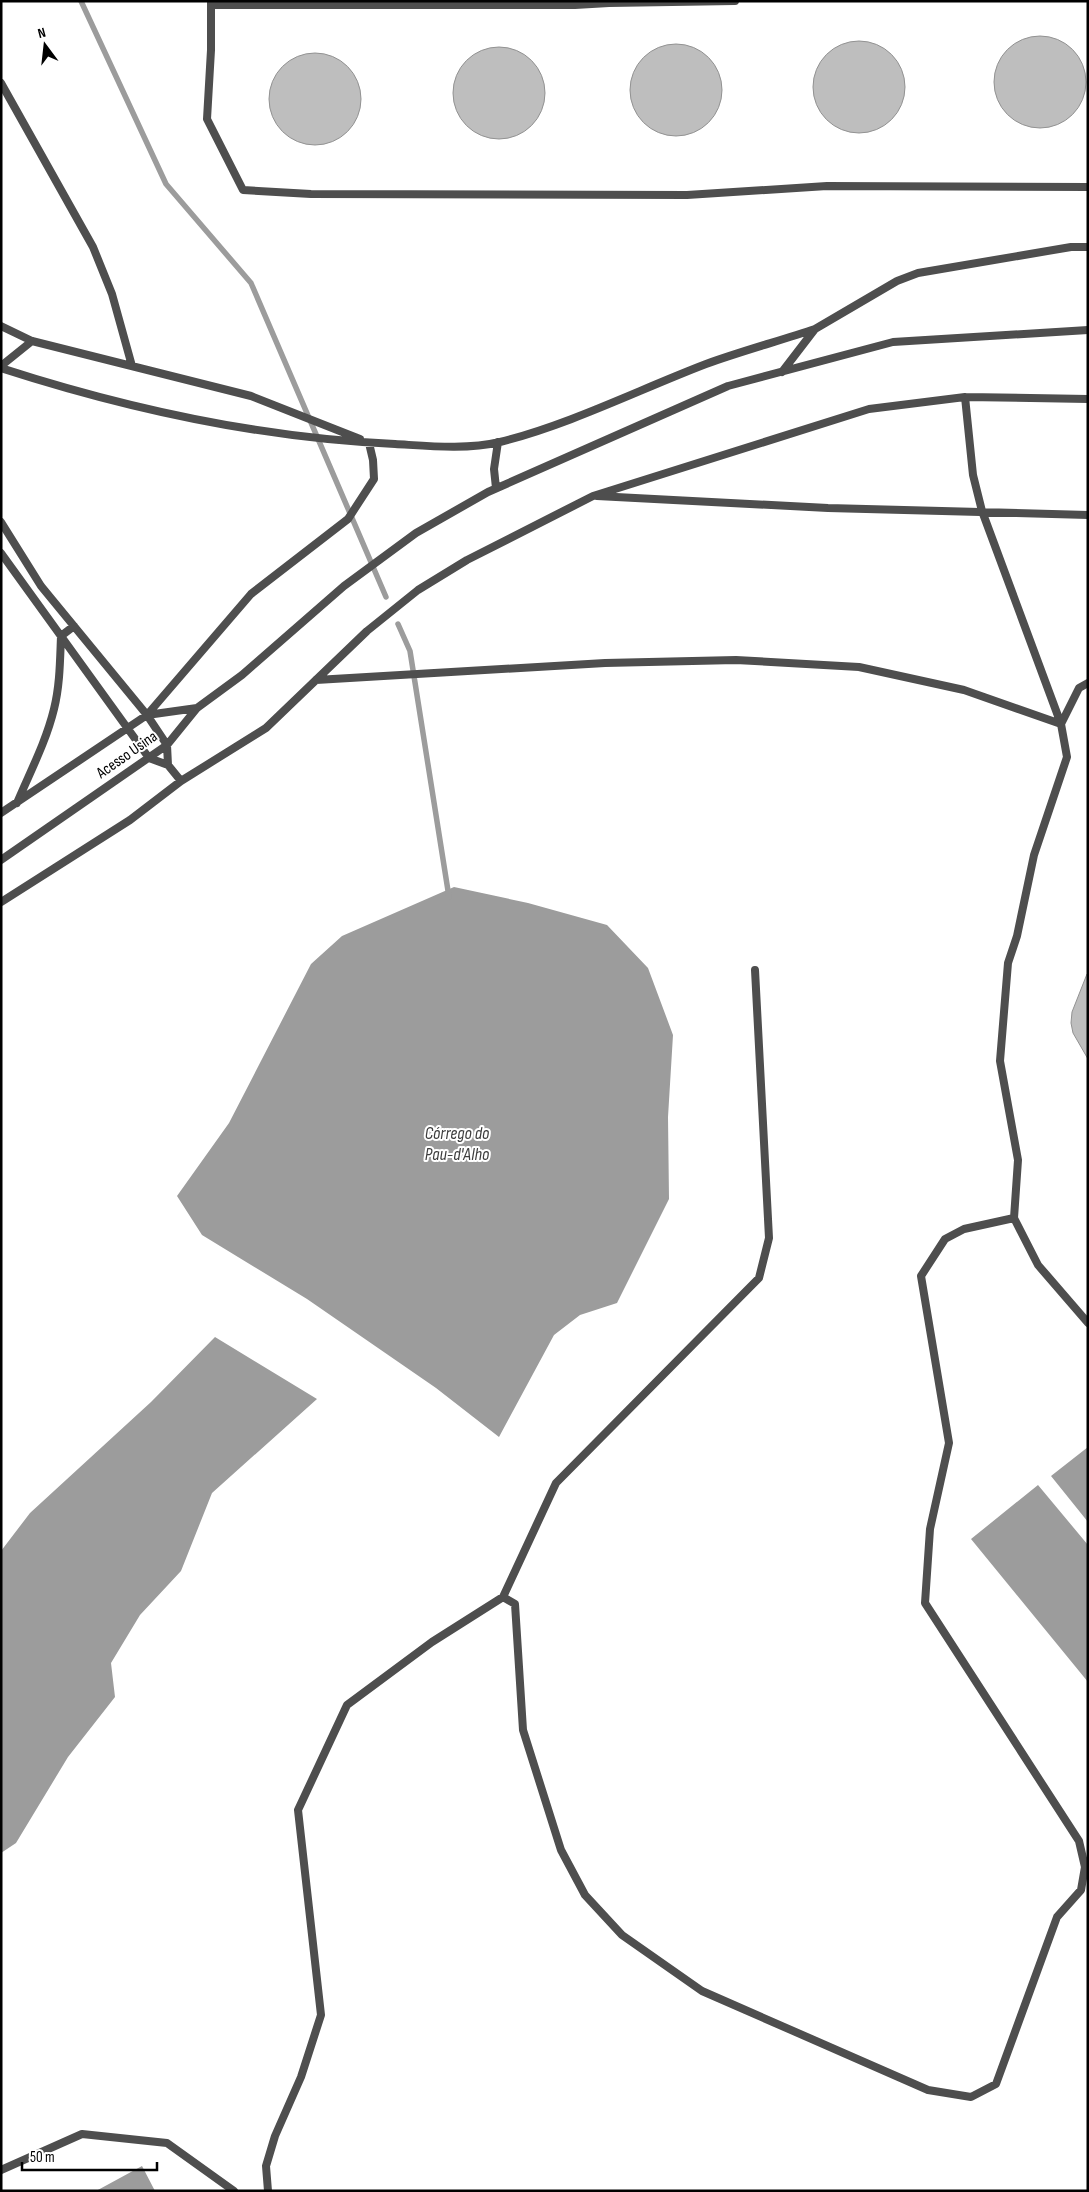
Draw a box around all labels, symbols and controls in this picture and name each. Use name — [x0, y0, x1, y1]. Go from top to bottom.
north arrow — [20, 20, 70, 70]
text: N — [36, 24, 48, 42]
street label: Acesso Usina — [92, 727, 161, 783]
water label: Córrego do Pau-d'Alho — [425, 1123, 490, 1165]
scale bar — [22, 2140, 158, 2172]
text: 50 m — [30, 2148, 55, 2167]

